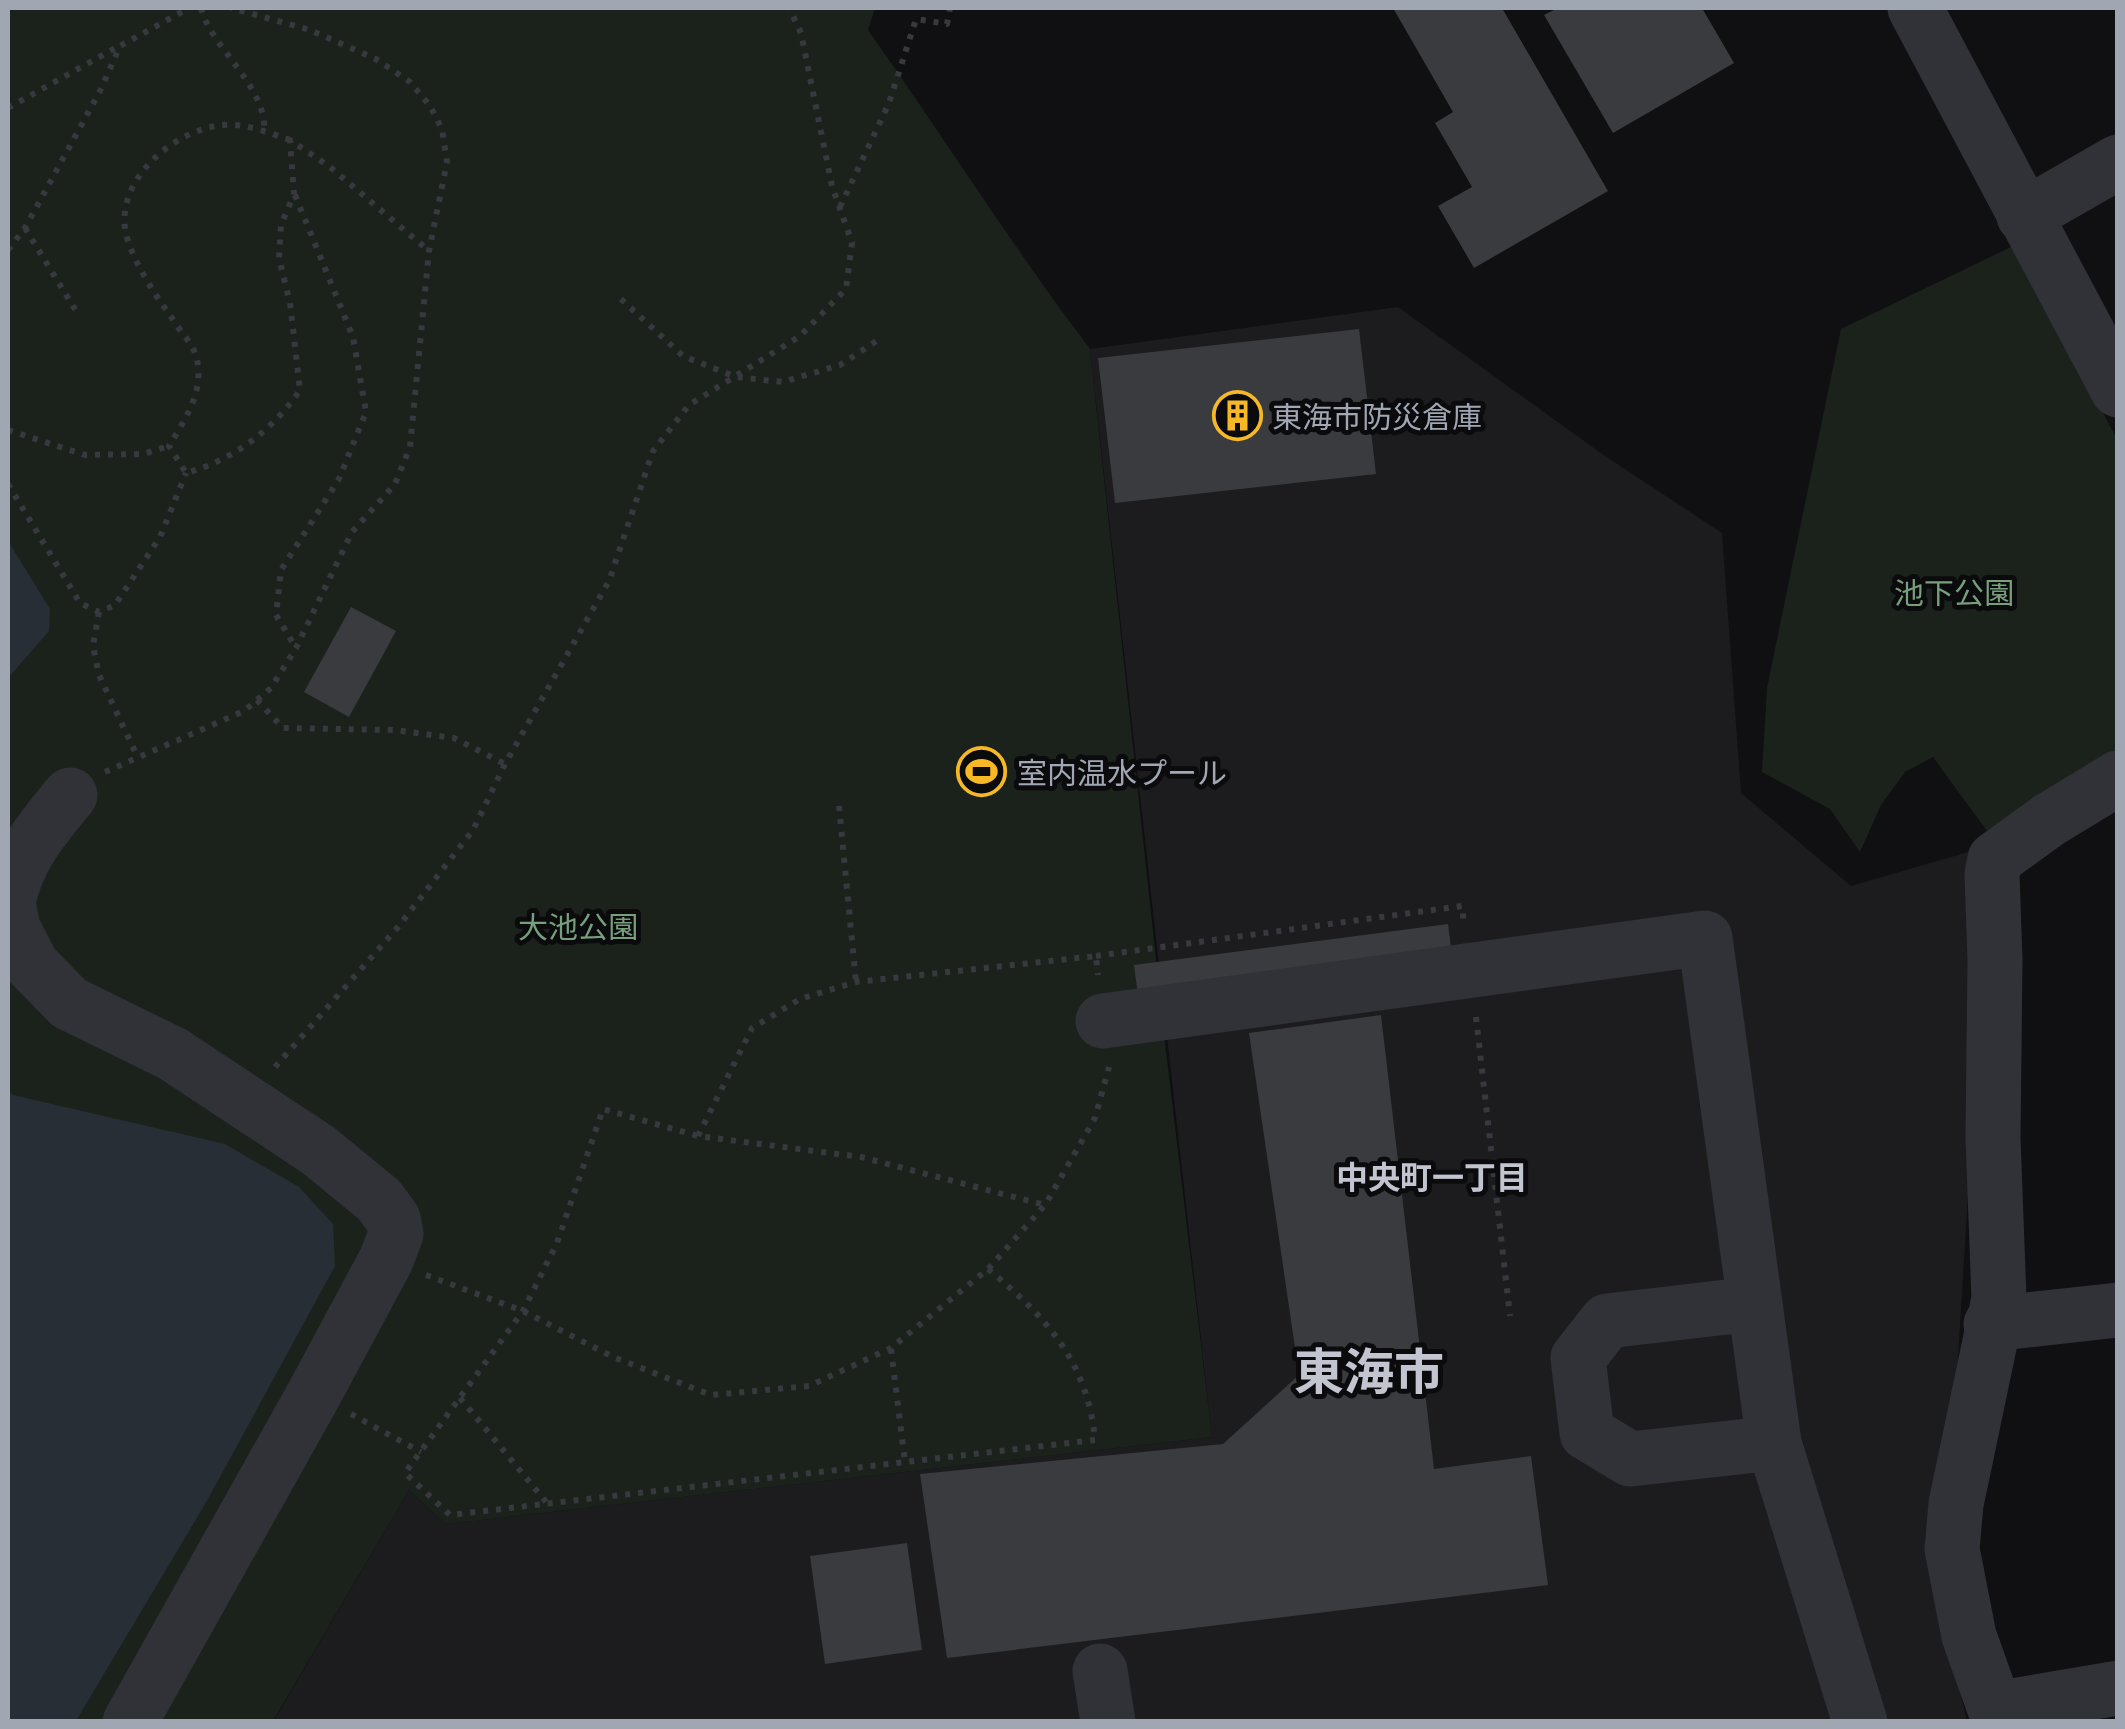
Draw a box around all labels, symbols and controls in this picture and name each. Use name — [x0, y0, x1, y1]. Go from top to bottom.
building icon: 東海市防災倉庫 — [1211, 390, 1263, 442]
place label: 東海市防災倉庫 — [1272, 396, 1482, 437]
park label: 池下公園 — [1894, 572, 2014, 613]
sports icon: 室内温水プール — [956, 746, 1008, 798]
place label: 室内温水プール — [1017, 752, 1227, 793]
park label: 大池公園 — [518, 906, 638, 947]
district label: 中央町一丁目 — [1336, 1155, 1528, 1198]
district label: 東海市 — [1294, 1337, 1444, 1405]

